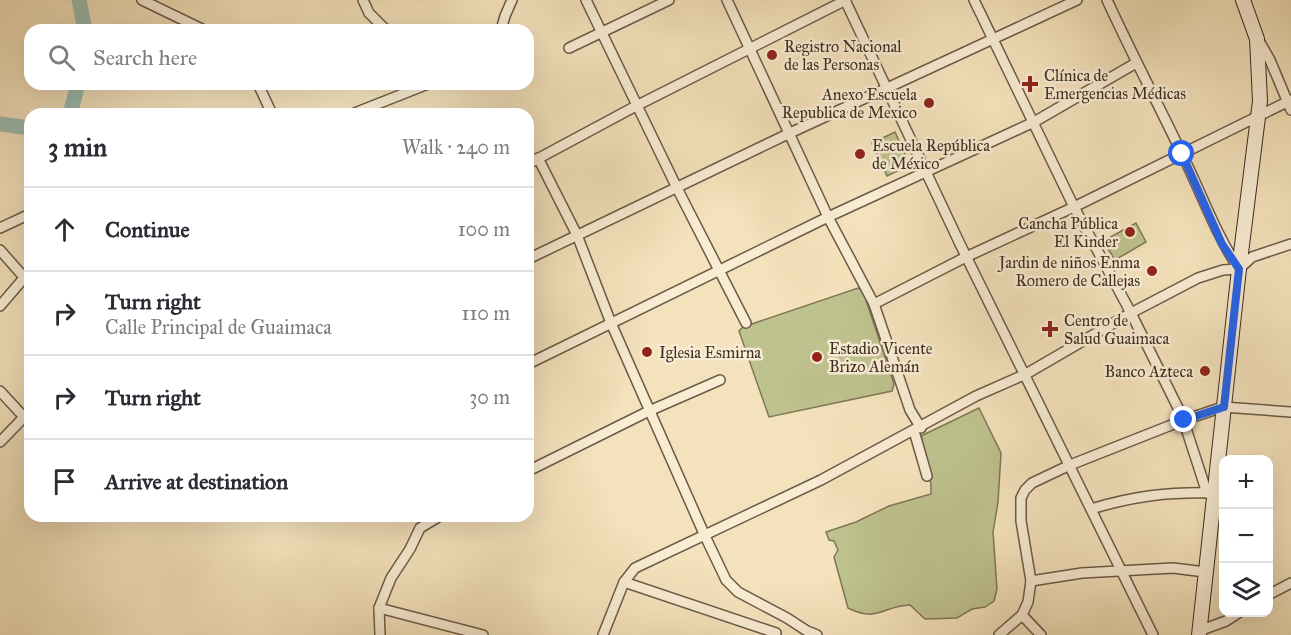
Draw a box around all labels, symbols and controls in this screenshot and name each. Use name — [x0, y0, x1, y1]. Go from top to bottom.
search box — [24, 24, 534, 90]
place label: Registro Nacional de las Personas — [784, 37, 902, 74]
icon: search — [45, 41, 78, 74]
text: Search here — [93, 44, 197, 71]
marker: Registro Nacional de las Personas — [765, 48, 779, 62]
place label: Clínica de Emergencias Médicas — [1044, 66, 1186, 104]
marker: Clínica de Emergencias Médicas — [1021, 75, 1039, 93]
place label: Anexo Escuela Republica de Mexico — [782, 85, 917, 122]
marker: Anexo Escuela Republica de Mexico — [922, 96, 936, 110]
text: 3 min — [48, 131, 107, 163]
text: Walk · 240 m — [402, 135, 510, 159]
place label: Escuela República de México — [872, 136, 990, 173]
route start — [1168, 140, 1194, 166]
marker: Escuela República de México — [853, 147, 867, 161]
icon: ahead — [48, 213, 81, 246]
place label: Cancha Pública El Kinder — [1018, 214, 1118, 251]
text: Continue — [105, 216, 190, 243]
text: 100 m — [458, 217, 510, 241]
marker: Cancha Pública El Kinder — [1123, 225, 1137, 239]
place label: Jardin de niños Enma Romero de Callejas — [997, 253, 1140, 290]
marker: Jardin de niños Enma Romero de Callejas — [1145, 264, 1159, 278]
text: Turn right — [105, 288, 201, 315]
icon: right — [48, 297, 81, 330]
text: 110 m — [462, 301, 510, 325]
place label: Centro de Salud Guaimaca — [1064, 311, 1170, 348]
text: Calle Principal de Guaimaca — [105, 315, 332, 339]
marker: Centro de Salud Guaimaca — [1041, 320, 1059, 338]
place label: Estadio Vicente Brizo Alemán — [829, 339, 933, 376]
place label: Iglesia Esmirna — [659, 343, 761, 363]
marker: Iglesia Esmirna — [640, 345, 654, 359]
marker: Estadio Vicente Brizo Alemán — [810, 350, 824, 364]
place label: Banco Azteca — [1105, 362, 1193, 381]
marker: Banco Azteca — [1198, 364, 1212, 378]
icon: right — [48, 381, 81, 414]
text: Turn right — [105, 384, 201, 411]
text: 30 m — [469, 385, 510, 409]
route end — [1170, 406, 1196, 432]
map controls — [1219, 455, 1273, 617]
button: + — [1219, 455, 1273, 509]
icon: arrive — [48, 465, 81, 498]
text: Arrive at destination — [105, 468, 288, 495]
button: − — [1219, 509, 1273, 563]
button: layers — [1219, 563, 1273, 617]

